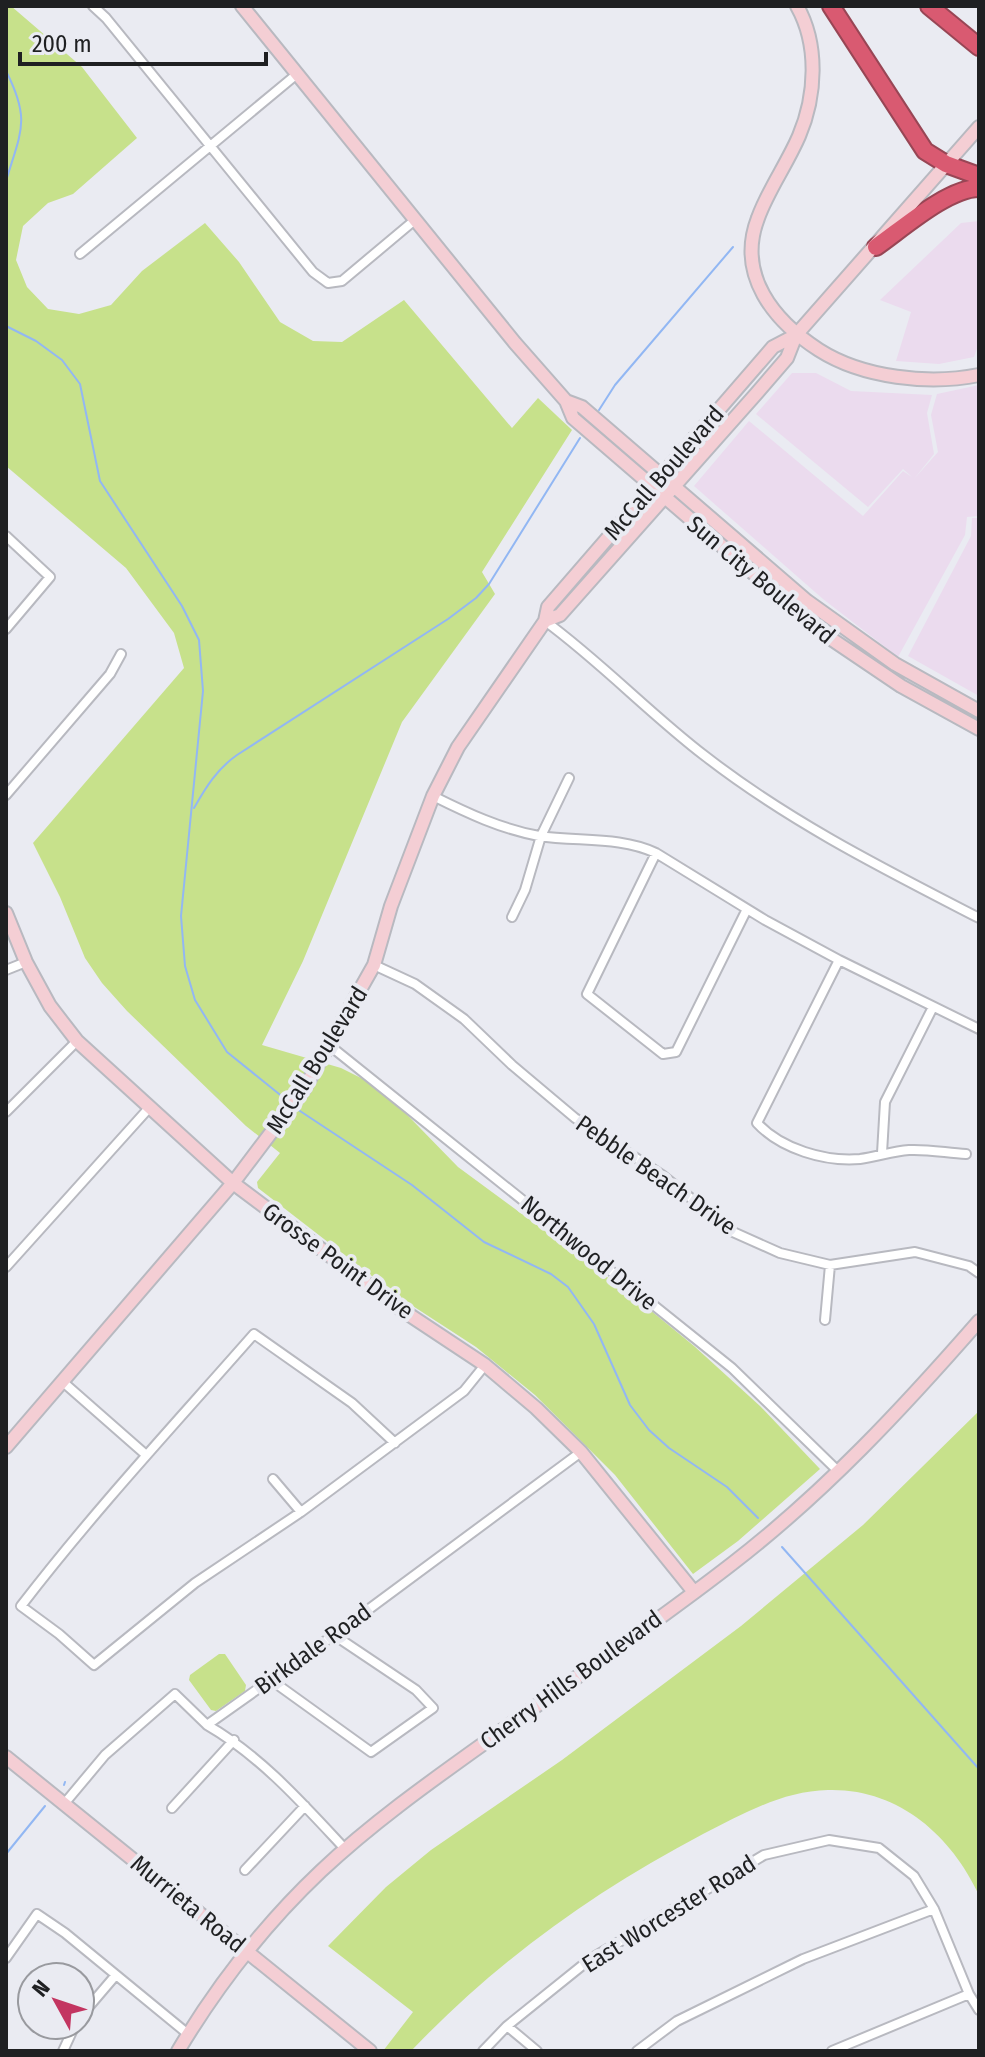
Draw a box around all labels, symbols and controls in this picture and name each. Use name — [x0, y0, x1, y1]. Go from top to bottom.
scale bar — [20, 16, 266, 66]
text: 200 m — [32, 30, 92, 58]
street label: McCall Boulevard — [598, 400, 730, 546]
street label: Sun City Boulevard — [682, 510, 840, 650]
street label: McCall Boulevard — [261, 981, 373, 1139]
street label: Pebble Beach Drive — [571, 1109, 741, 1241]
street label: Northwood Drive — [516, 1190, 662, 1316]
street label: Grosse Point Drive — [257, 1197, 419, 1325]
street label: Birkdale Road — [250, 1598, 376, 1700]
street label: Cherry Hills Boulevard — [475, 1605, 667, 1755]
street label: Murrieta Road — [125, 1849, 251, 1959]
street label: East Worcester Road — [577, 1849, 761, 1979]
north arrow — [16, 1961, 96, 2041]
text: N — [26, 1975, 56, 2002]

